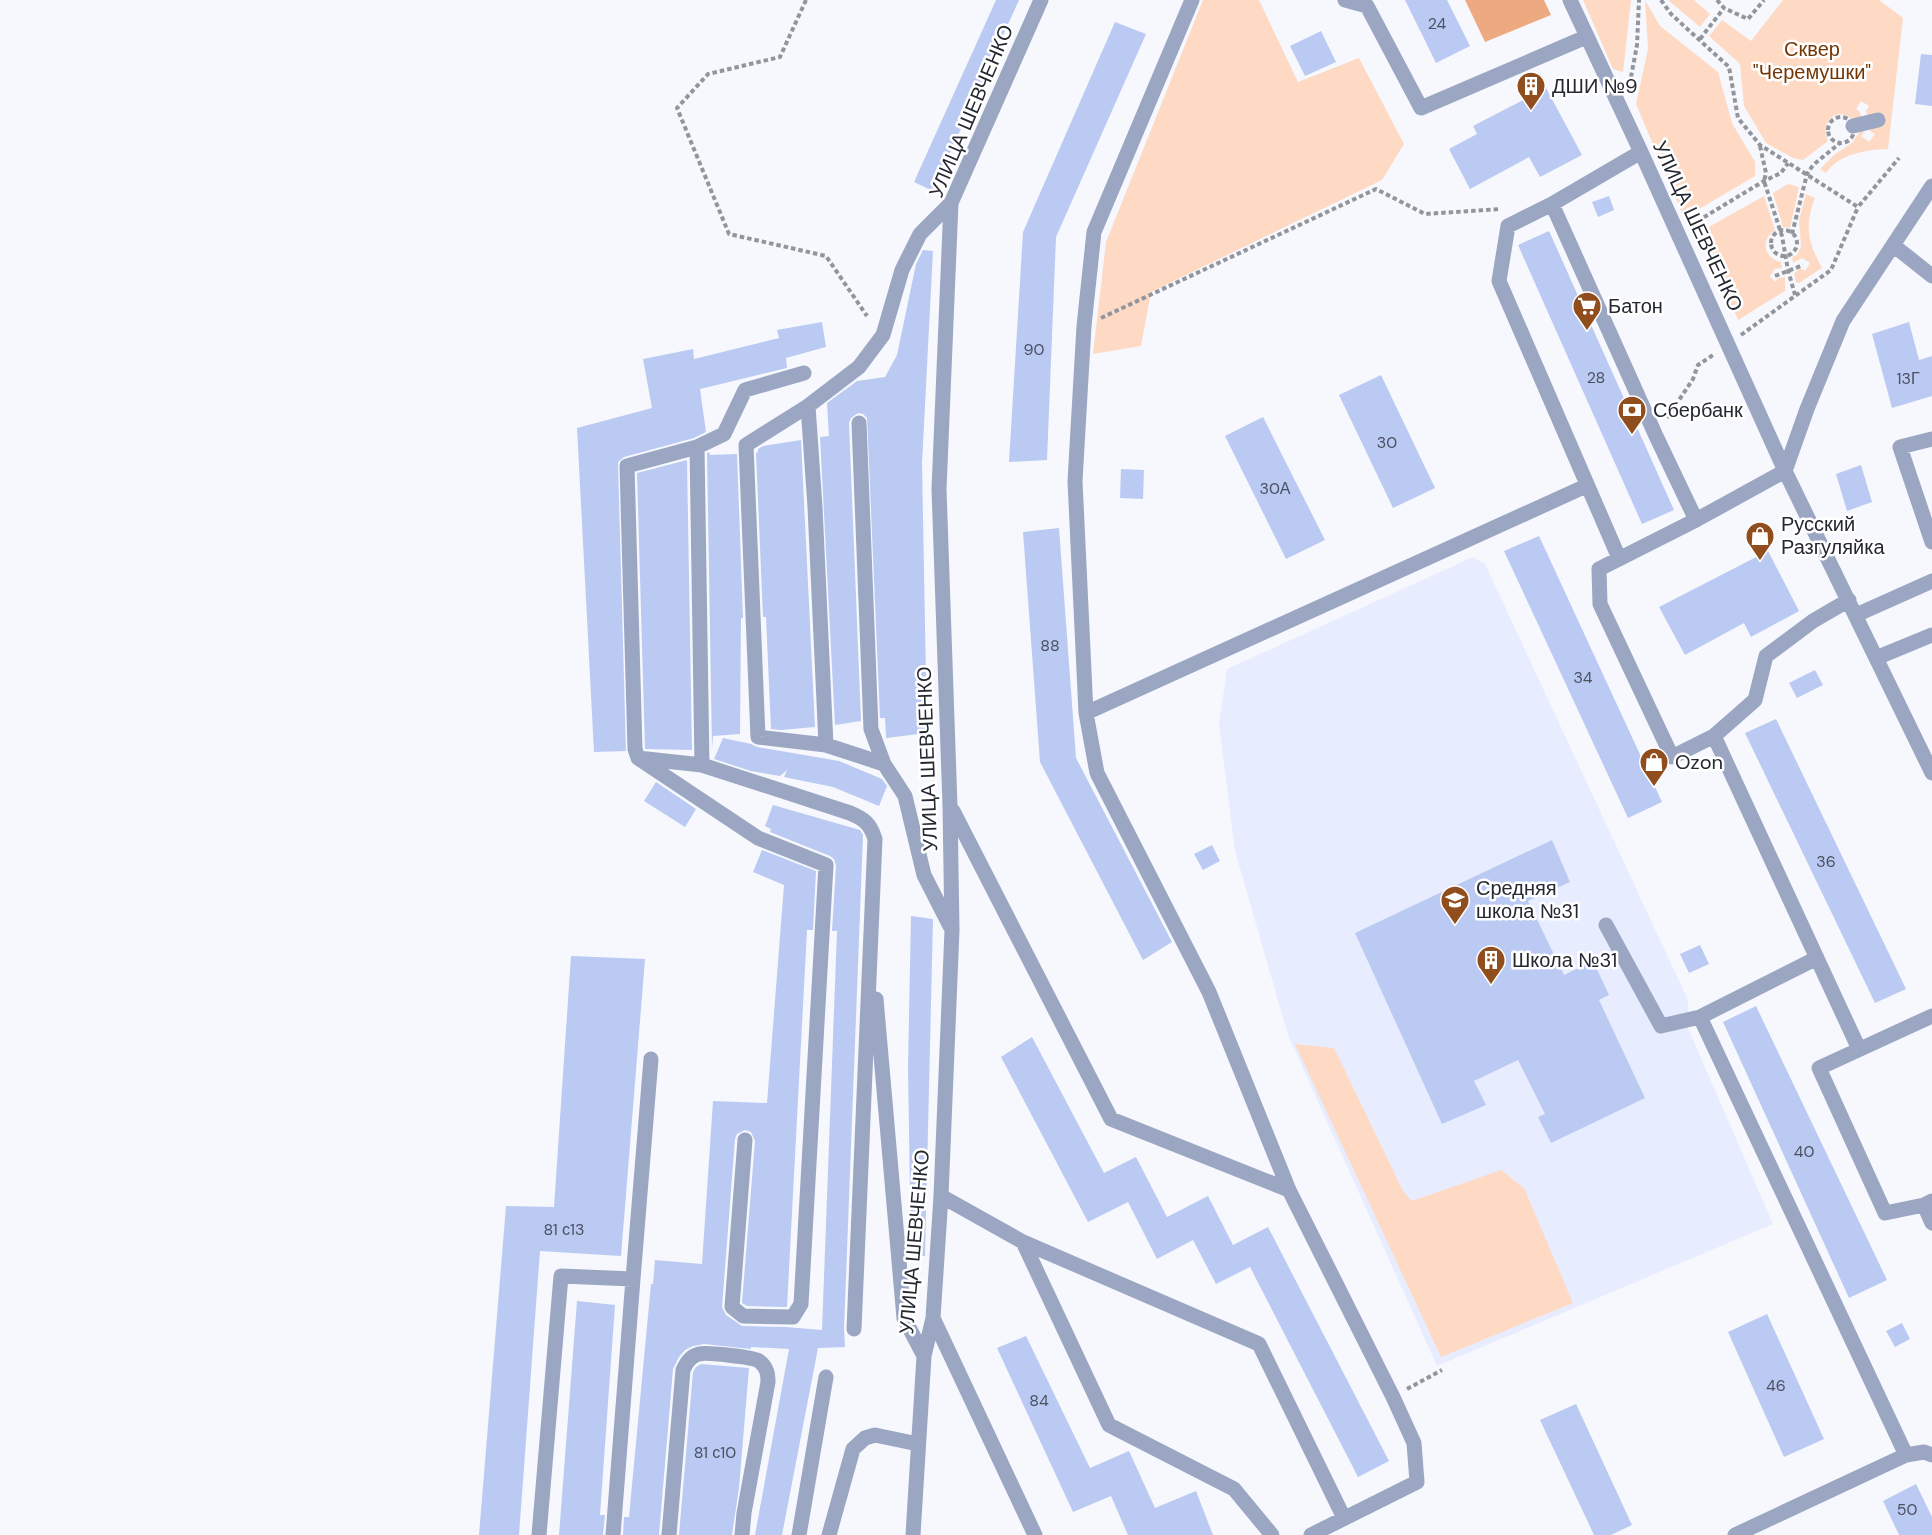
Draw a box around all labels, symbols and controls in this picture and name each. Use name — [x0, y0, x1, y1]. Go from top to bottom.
house number: 24 — [1428, 13, 1447, 34]
street label: УЛИЦА ШЕВЧЕНКО — [923, 21, 1019, 201]
park label: Сквер "Черемушки" — [1753, 36, 1871, 85]
building icon: ДШИ №9 — [1515, 70, 1547, 112]
place label: ДШИ №9 — [1552, 73, 1638, 99]
street label: УЛИЦА ШЕВЧЕНКО — [1647, 137, 1749, 315]
supermarket icon: Батон — [1571, 290, 1603, 332]
place label: Батон — [1608, 293, 1663, 319]
house number: 90 — [1024, 339, 1045, 360]
house number: 28 — [1587, 367, 1605, 388]
house number: 13Г — [1896, 368, 1920, 389]
bank icon: Сбербанк — [1616, 394, 1648, 436]
place label: Сбербанк — [1653, 397, 1743, 423]
house number: 30 — [1377, 432, 1397, 453]
house number: 30А — [1259, 478, 1291, 499]
place label: Русский Разгуляйка — [1781, 511, 1885, 560]
shop icon: Русский Разгуляйка — [1744, 520, 1776, 562]
house number: 88 — [1040, 635, 1060, 656]
street label: УЛИЦА ШЕВЧЕНКО — [911, 666, 943, 852]
house number: 34 — [1573, 667, 1593, 688]
shop icon: Ozon — [1638, 746, 1670, 788]
place label: Ozon — [1675, 749, 1723, 775]
house number: 36 — [1816, 851, 1836, 872]
place label: Средняя школа №31 — [1476, 875, 1579, 924]
school or university icon: Средняя школа №31 — [1439, 884, 1471, 926]
building icon: Школа №31 — [1475, 944, 1507, 986]
place label: Школа №31 — [1512, 947, 1617, 973]
house number: 40 — [1794, 1141, 1814, 1162]
street label: УЛИЦА ШЕВЧЕНКО — [893, 1149, 935, 1335]
house number: 81 с13 — [543, 1219, 585, 1240]
house number: 46 — [1766, 1375, 1786, 1396]
house number: 84 — [1029, 1390, 1049, 1411]
house number: 81 с10 — [694, 1442, 736, 1463]
house number: 50 — [1897, 1499, 1917, 1520]

